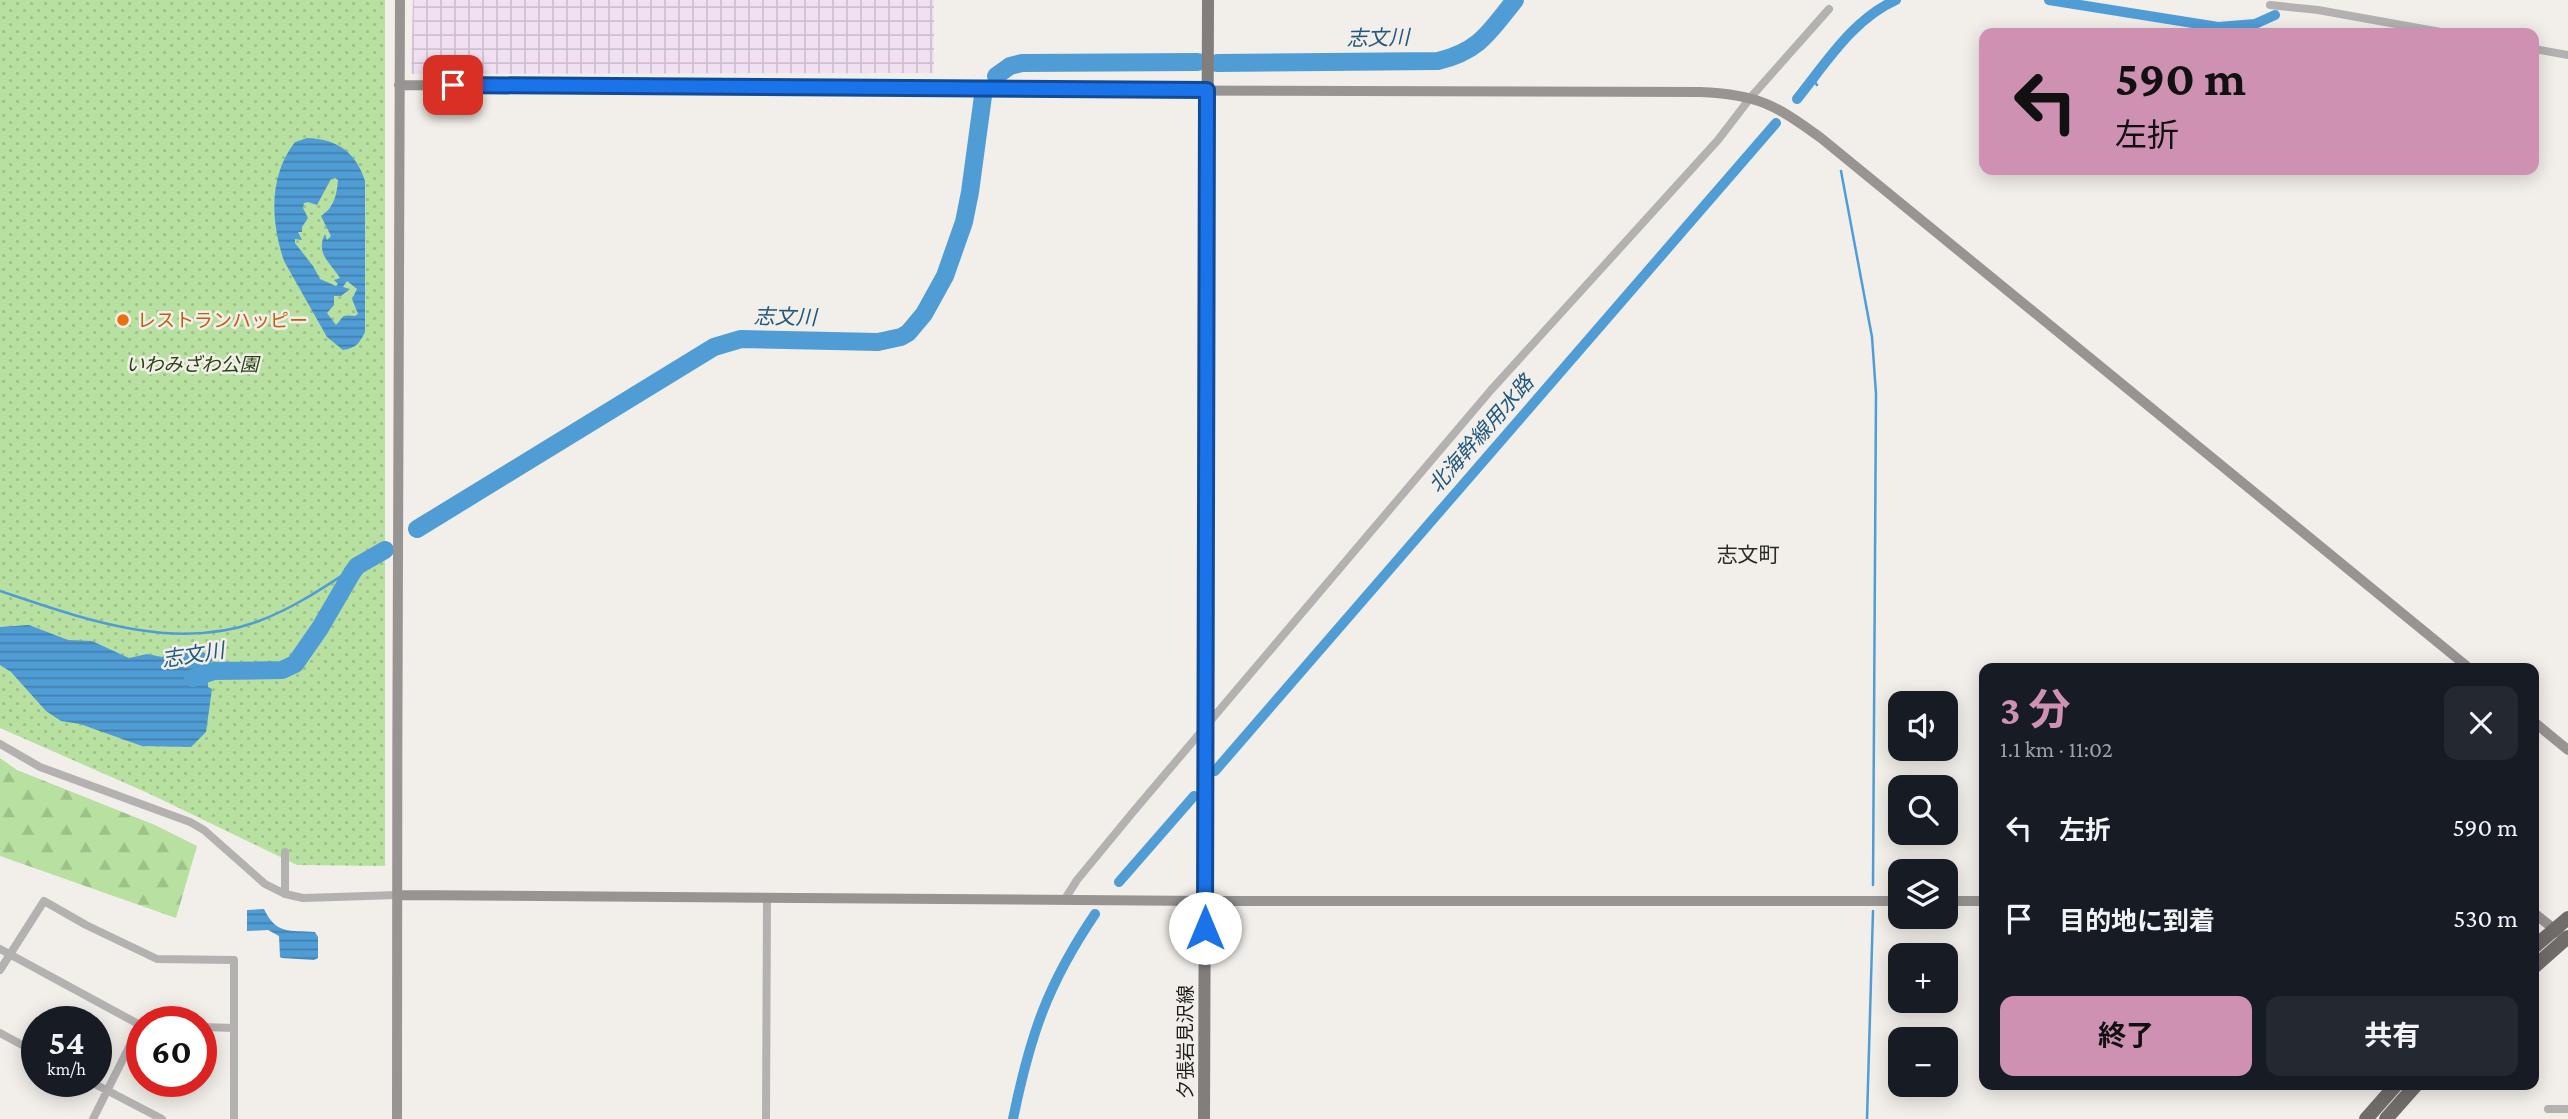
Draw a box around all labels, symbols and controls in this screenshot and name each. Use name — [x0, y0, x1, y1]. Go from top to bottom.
water label: 志文川 — [1346, 25, 1412, 51]
text: 590 m — [2115, 51, 2246, 106]
pin — [423, 55, 483, 115]
icon: left — [2000, 56, 2091, 147]
icon: arrive — [434, 66, 472, 104]
text: 左折 — [2115, 117, 2179, 153]
water label: 志文川 — [753, 304, 819, 330]
place label: レストランハッピー — [137, 310, 308, 331]
marker: レストランハッピー — [115, 312, 131, 328]
park label: いわみざわ公園 — [125, 354, 261, 375]
water label: 北海幹線用水路 — [1424, 369, 1540, 497]
district label: 志文町 — [1717, 543, 1780, 567]
water label: 志文川 — [160, 638, 228, 672]
text: 3 分 — [2000, 686, 2071, 733]
button: close — [2444, 686, 2518, 760]
map controls — [1888, 691, 1958, 1097]
button: sound — [1888, 691, 1958, 761]
text: 1.1 km · 11:02 — [2000, 736, 2113, 762]
button: search — [1888, 775, 1958, 845]
icon: left — [2000, 809, 2038, 847]
text: 590 m — [2452, 813, 2518, 842]
text: 左折 — [2059, 816, 2111, 845]
button: layers — [1888, 859, 1958, 929]
position arrow — [1168, 891, 1242, 965]
icon: arrive — [2000, 900, 2038, 938]
text: 530 m — [2453, 904, 2518, 933]
text: 目的地に到着 — [2059, 907, 2215, 936]
button: + — [1888, 943, 1958, 1013]
street label: 夕張岩見沢線 — [1175, 985, 1196, 1099]
button: 終了 — [2000, 996, 2252, 1076]
button: 共有 — [2266, 996, 2518, 1076]
speed limit sign: 60 — [126, 1006, 217, 1097]
text: 54 — [48, 1023, 85, 1062]
button: − — [1888, 1027, 1958, 1097]
text: km/h — [47, 1059, 86, 1079]

